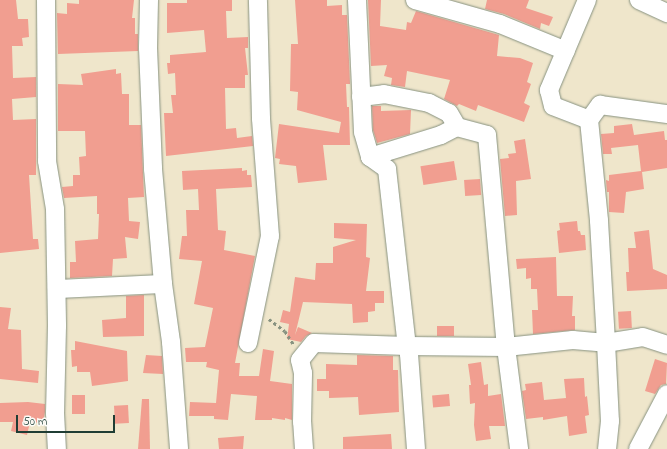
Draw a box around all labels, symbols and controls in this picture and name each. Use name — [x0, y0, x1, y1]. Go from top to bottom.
scale bar — [18, 407, 117, 433]
text: 50 m — [23, 413, 47, 431]

